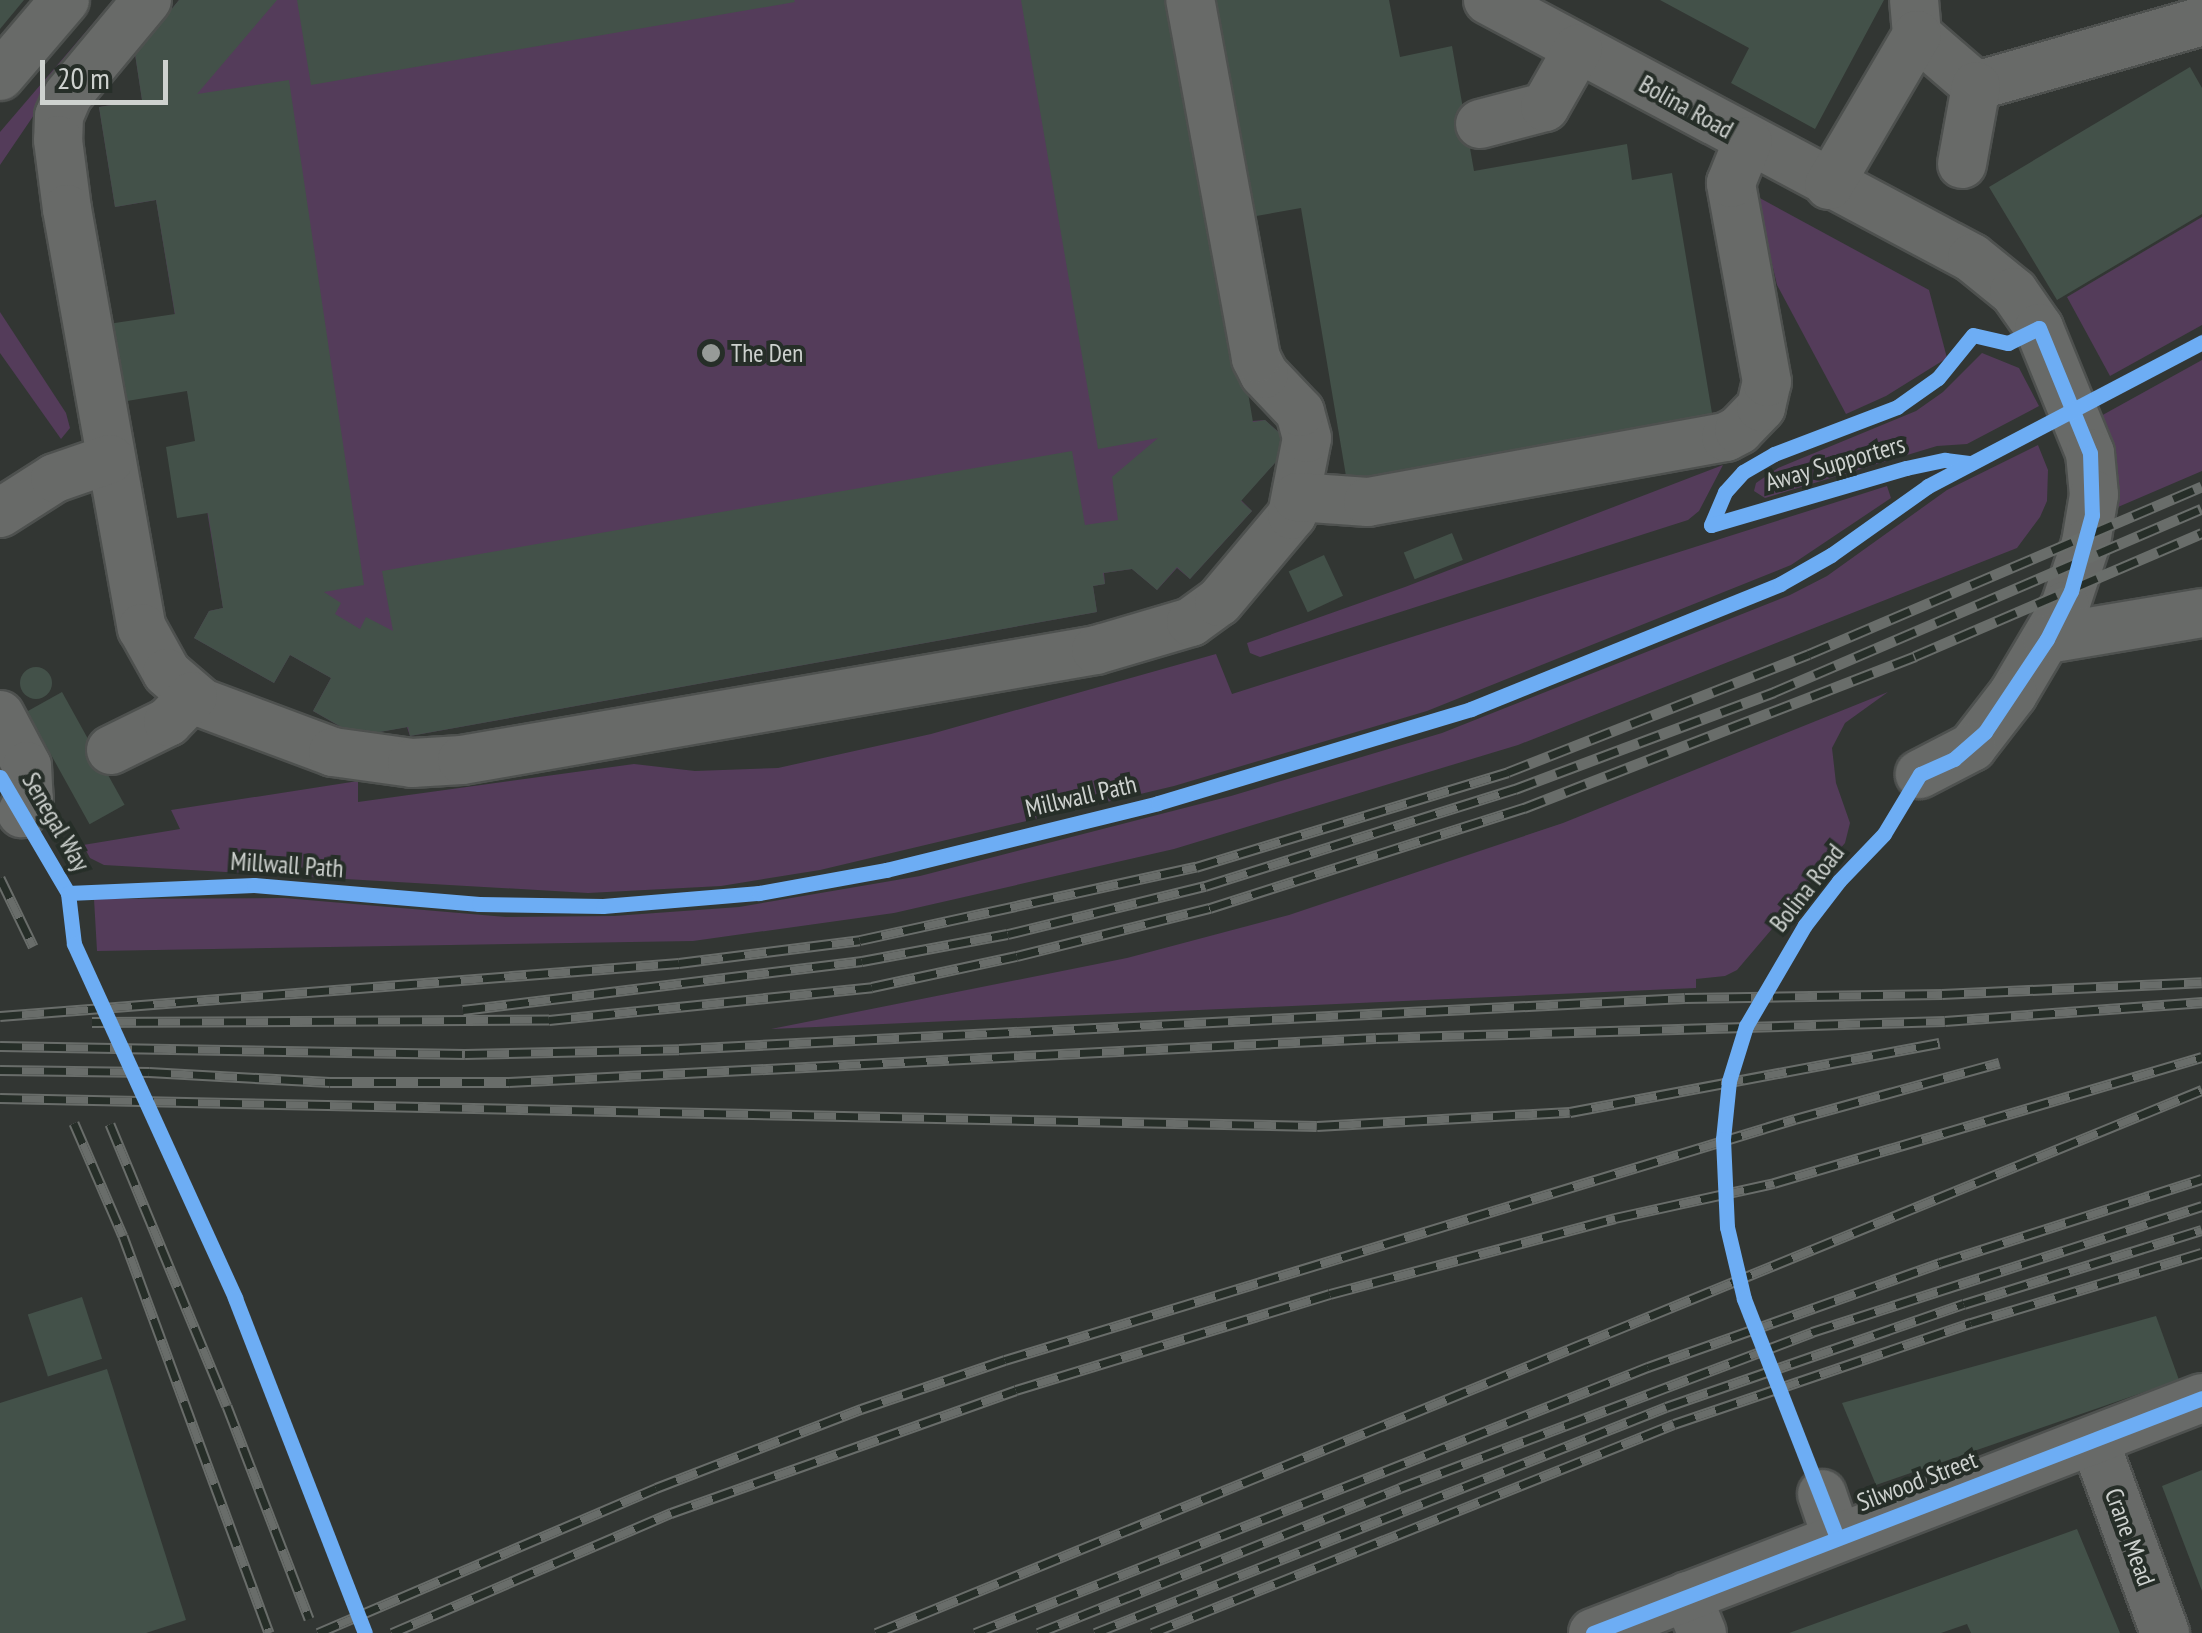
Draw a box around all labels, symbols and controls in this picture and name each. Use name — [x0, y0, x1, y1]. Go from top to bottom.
scale bar — [45, 40, 172, 102]
text: 20 m — [57, 58, 110, 97]
street label: Bolina Road — [1634, 69, 1738, 145]
place label: The Den — [731, 338, 803, 368]
marker: The Den — [700, 342, 722, 364]
street label: Away Supporters — [1761, 429, 1909, 497]
street label: Senegal Way — [16, 767, 96, 877]
street label: Millwall Path — [1022, 769, 1140, 823]
street label: Bolina Road — [1764, 838, 1850, 938]
street label: Millwall Path — [230, 846, 344, 884]
street label: Silwood Street — [1853, 1444, 1981, 1518]
street label: Crane Mead — [2099, 1484, 2161, 1590]

